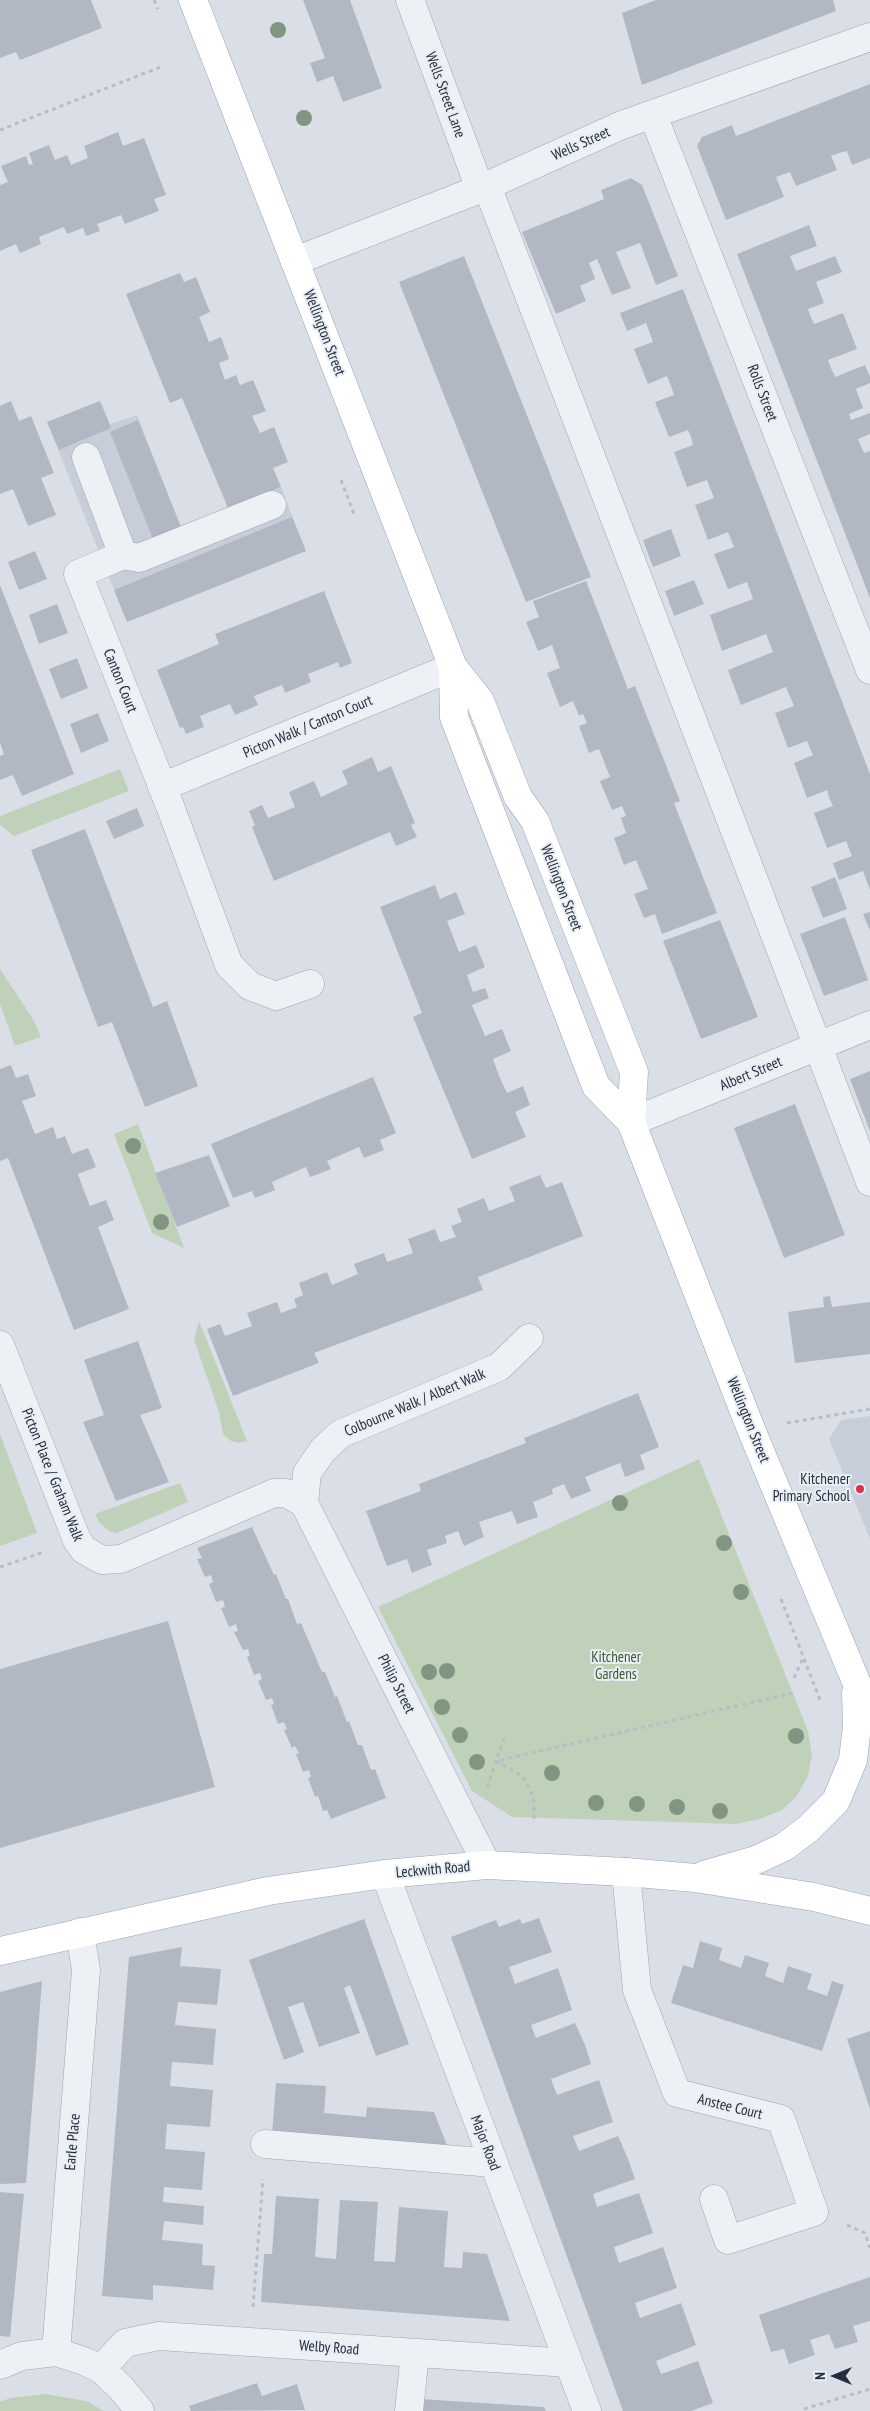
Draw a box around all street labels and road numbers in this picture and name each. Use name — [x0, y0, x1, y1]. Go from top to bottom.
street label: Wells Street Lane — [421, 50, 469, 140]
street label: Wells Street — [549, 123, 613, 165]
street label: Wellington Street — [299, 288, 349, 378]
street label: Rolls Street — [743, 362, 781, 424]
street label: Canton Court — [99, 646, 141, 716]
street label: Picton Walk / Canton Court — [241, 692, 375, 762]
street label: Wellington Street — [536, 843, 586, 933]
street label: Albert Street — [717, 1053, 785, 1095]
street label: Colbourne Walk / Albert Walk — [342, 1365, 488, 1441]
street label: Wellington Street — [723, 1375, 773, 1465]
street label: Picton Place / Graham Walk — [17, 1406, 87, 1544]
street label: Philip Street — [373, 1651, 419, 1717]
street label: Leckwith Road — [395, 1858, 471, 1882]
street label: Anstee Court — [696, 2090, 764, 2124]
street label: Earle Place — [62, 2113, 84, 2171]
street label: Major Road — [466, 2113, 504, 2173]
street label: Welby Road — [298, 2337, 360, 2359]

